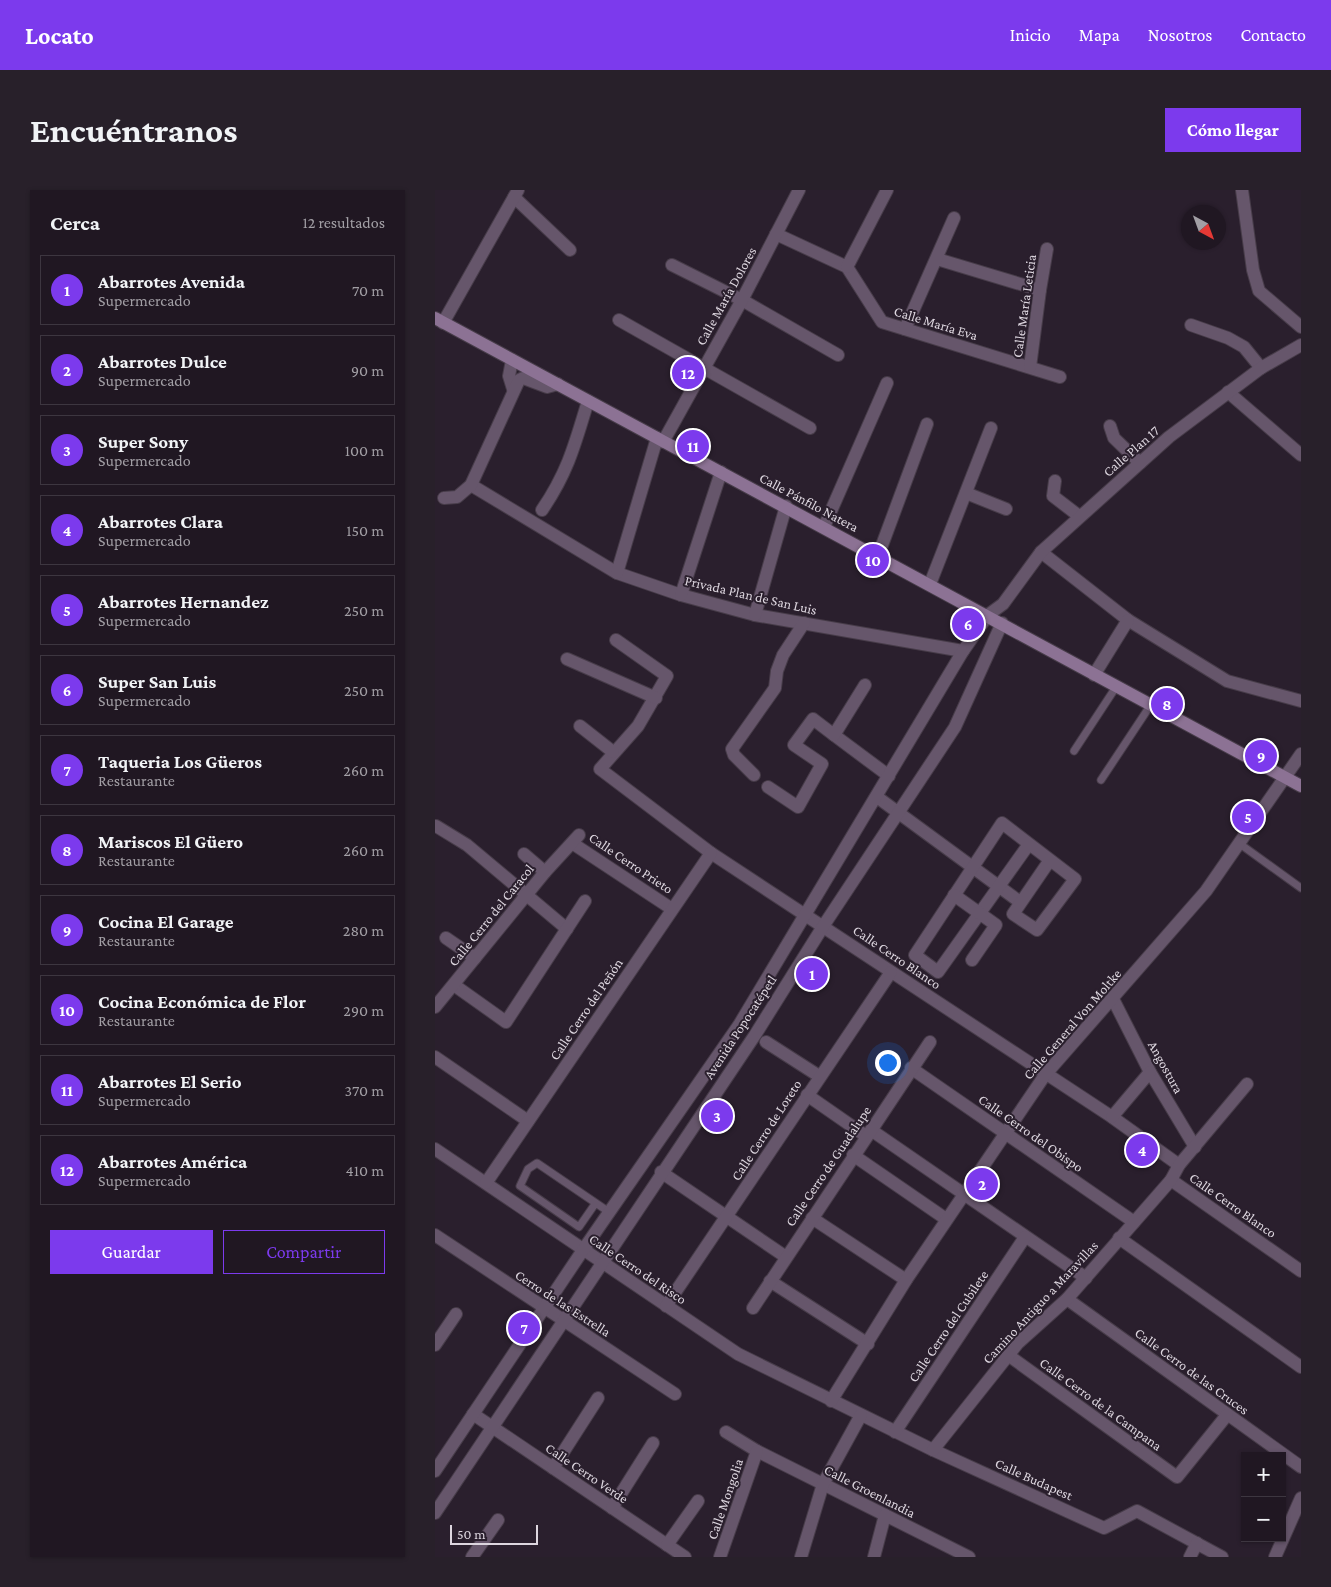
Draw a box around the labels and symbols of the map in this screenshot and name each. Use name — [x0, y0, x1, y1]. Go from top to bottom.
north arrow — [1181, 205, 1226, 250]
street label: Calle María Dolores — [692, 244, 760, 348]
street label: Calle María Leticia — [1009, 253, 1039, 359]
street label: Calle María Eva — [892, 303, 980, 343]
pin: 12 — [672, 354, 704, 392]
street label: Calle Plan 17 — [1100, 422, 1163, 480]
pin: 11 — [677, 427, 709, 465]
street label: Calle Pánfilo Natera — [757, 469, 862, 535]
pin: 10 — [857, 541, 889, 579]
street label: Privada Plan de San Luis — [683, 572, 819, 618]
pin: 6 — [952, 605, 984, 643]
pin: 8 — [1151, 685, 1183, 723]
pin: 9 — [1245, 737, 1277, 775]
pin: 5 — [1232, 798, 1264, 836]
street label: Calle Cerro Prieto — [586, 829, 676, 897]
street label: Calle Cerro del Caracol — [445, 861, 537, 969]
street label: Calle Cerro Blanco — [850, 922, 944, 992]
street label: Calle Cerro del Peñón — [546, 955, 626, 1063]
pin: 1 — [796, 955, 828, 993]
street label: Calle General Von Moltke — [1020, 966, 1124, 1082]
street label: Avenida Popocatépetl — [700, 972, 780, 1082]
street label: Angostura — [1145, 1038, 1187, 1097]
your location — [875, 1050, 901, 1076]
street label: Calle Cerro de Loreto — [727, 1077, 805, 1183]
street label: Calle Cerro del Obispo — [976, 1091, 1087, 1175]
pin: 3 — [701, 1097, 733, 1135]
street label: Calle Cerro de Guadalupe — [782, 1103, 874, 1229]
pin: 4 — [1126, 1131, 1158, 1169]
pin: 2 — [966, 1165, 998, 1203]
street label: Calle Cerro Blanco — [1186, 1169, 1280, 1241]
street label: Calle Cerro del Risco — [586, 1231, 690, 1307]
street label: Camino Antiguo a Maravillas — [979, 1237, 1101, 1367]
street label: Cerro de las Estrella — [512, 1266, 614, 1340]
street label: Calle Cerro del Cubilete — [905, 1267, 991, 1385]
pin: 7 — [508, 1309, 540, 1347]
street label: Calle Cerro de las Cruces — [1132, 1324, 1252, 1418]
street label: Calle Cerro de la Campana — [1037, 1354, 1166, 1454]
street label: Calle Cerro Verde — [543, 1439, 631, 1507]
street label: Calle Budapest — [993, 1455, 1076, 1503]
street label: Calle Mongolia — [704, 1456, 746, 1541]
street label: Calle Groenlandia — [822, 1461, 919, 1521]
scale bar — [450, 1522, 537, 1545]

